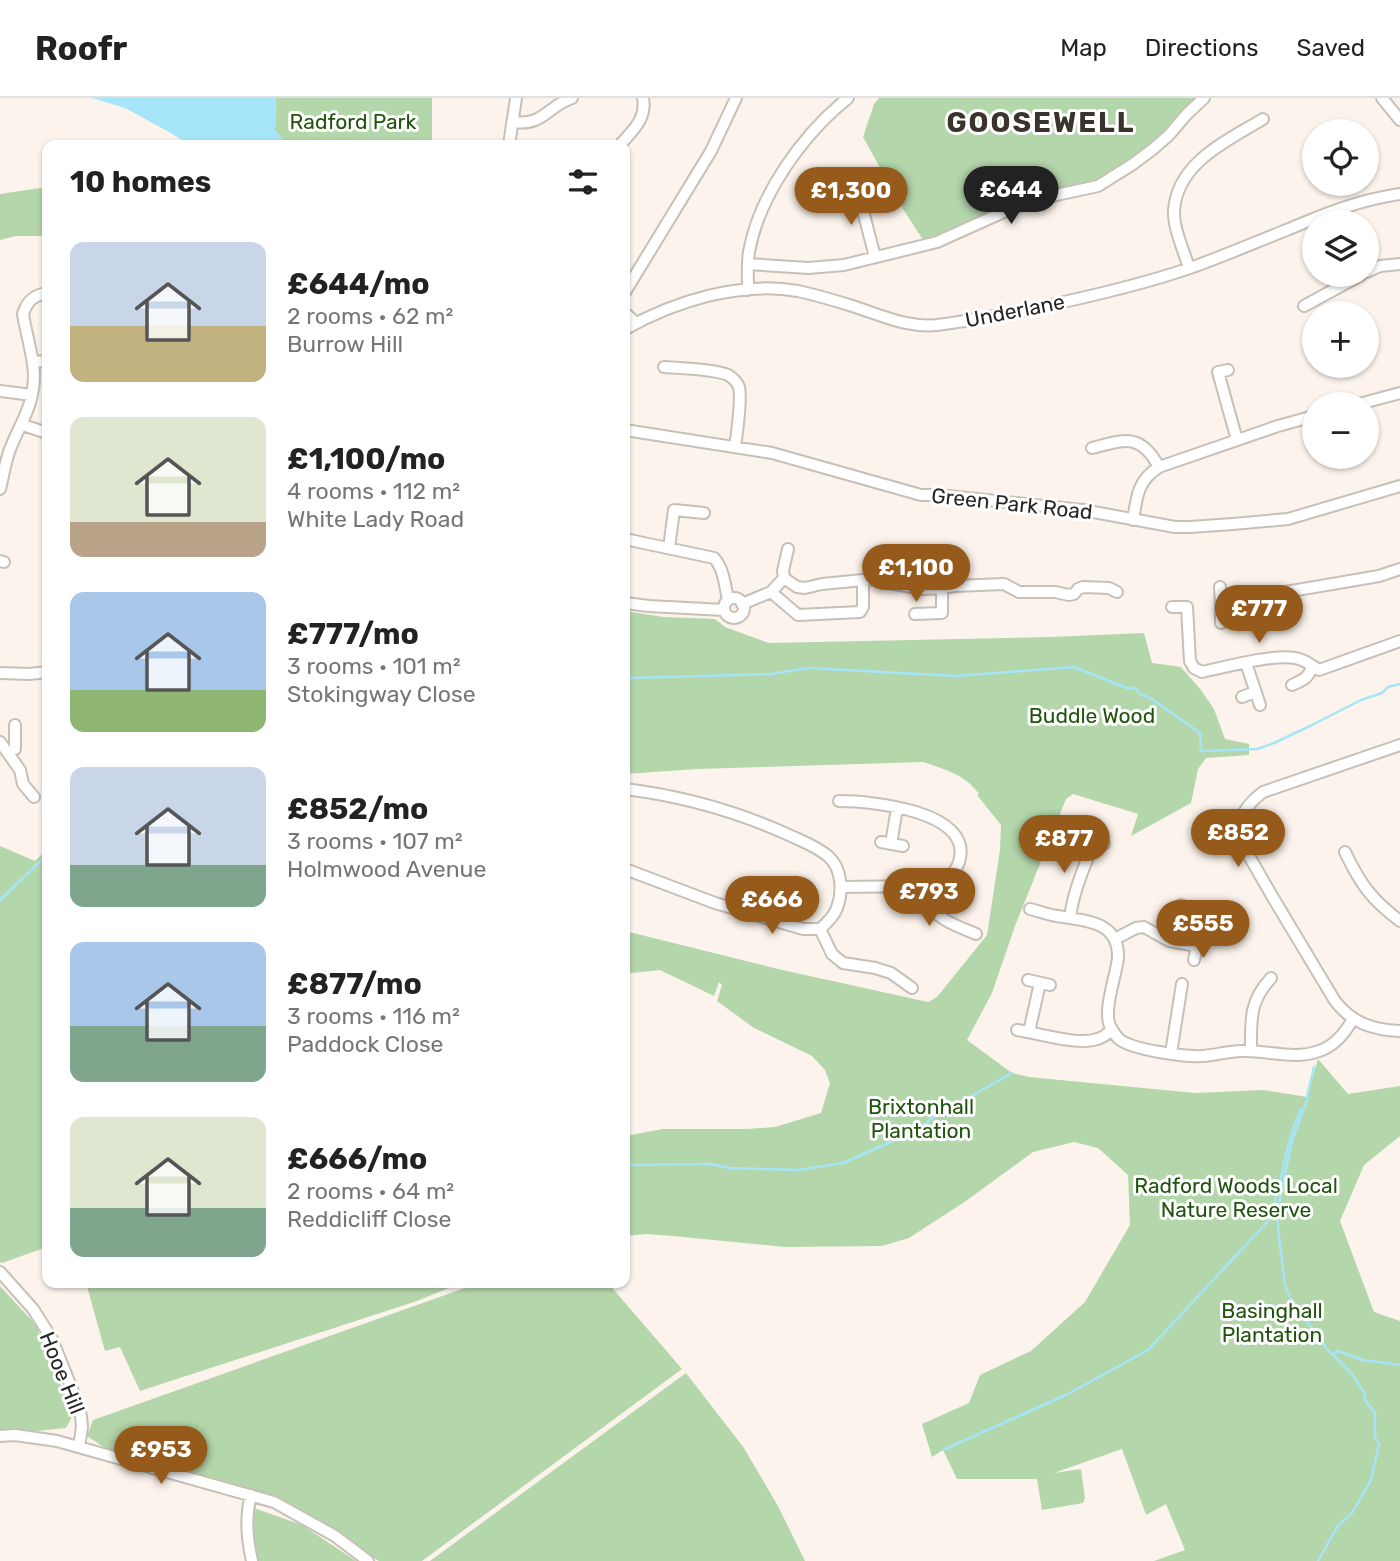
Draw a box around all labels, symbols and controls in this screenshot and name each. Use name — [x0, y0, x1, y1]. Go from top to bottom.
text: Roofr — [35, 29, 127, 68]
text: Map — [1060, 34, 1107, 62]
text: Directions — [1145, 34, 1258, 62]
text: Saved — [1296, 34, 1365, 62]
district label: GOOSEWELL — [946, 106, 1136, 139]
park label: Radford Park — [290, 109, 417, 134]
map controls — [1302, 119, 1379, 469]
button: locate — [1302, 119, 1379, 196]
icon: filters — [564, 163, 602, 201]
text: 10 homes — [70, 164, 211, 200]
pin: £644 — [970, 166, 1052, 226]
pin: £1,300 — [794, 167, 908, 227]
text: £644 — [980, 175, 1042, 203]
text: £1,300 — [811, 176, 891, 204]
button: layers — [1302, 210, 1379, 287]
text: £644/mo — [287, 266, 430, 302]
icon: home — [126, 270, 210, 354]
street label: Underlane — [963, 289, 1067, 332]
button: + — [1302, 301, 1379, 378]
text: 2 rooms · 62 m² — [287, 302, 453, 330]
text: Burrow Hill — [287, 330, 403, 358]
button: − — [1302, 392, 1379, 469]
text: £1,100/mo — [287, 441, 445, 477]
icon: home — [126, 445, 210, 529]
text: 4 rooms · 112 m² — [287, 477, 460, 505]
street label: Green Park Road — [930, 483, 1094, 524]
text: White Lady Road — [287, 505, 464, 533]
pin: £1,100 — [859, 545, 973, 604]
text: £1,100 — [878, 553, 954, 581]
pin: £777 — [1218, 586, 1300, 645]
text: £777 — [1231, 594, 1287, 622]
text: £777/mo — [287, 616, 419, 652]
icon: home — [126, 620, 210, 704]
text: 3 rooms · 101 m² — [287, 652, 461, 680]
text: Stokingway Close — [287, 680, 476, 708]
park label: Buddle Wood — [1029, 703, 1155, 728]
text: £852/mo — [287, 791, 428, 827]
icon: home — [126, 795, 210, 879]
pin: £852 — [1197, 810, 1279, 869]
pin: £877 — [1023, 816, 1105, 875]
text: £852 — [1207, 818, 1269, 846]
text: £877 — [1035, 824, 1093, 852]
text: 3 rooms · 107 m² — [287, 827, 463, 855]
text: Holmwood Avenue — [287, 855, 486, 883]
pin: £793 — [888, 868, 970, 928]
pin: £666 — [731, 876, 813, 936]
text: £793 — [899, 877, 959, 905]
text: £666 — [741, 885, 803, 913]
pin: £555 — [1162, 900, 1244, 960]
text: £555 — [1172, 909, 1234, 937]
text: £877/mo — [287, 966, 422, 1002]
icon: home — [126, 970, 210, 1054]
text: 3 rooms · 116 m² — [287, 1002, 460, 1030]
text: Paddock Close — [287, 1030, 444, 1058]
park label: Brixtonhall Plantation — [868, 1094, 974, 1143]
text: £666/mo — [287, 1141, 427, 1177]
icon: home — [126, 1145, 210, 1229]
park label: Radford Woods Local Nature Reserve — [1134, 1173, 1338, 1222]
text: 2 rooms · 64 m² — [287, 1177, 454, 1205]
text: Reddicliff Close — [287, 1205, 451, 1233]
park label: Basinghall Plantation — [1221, 1298, 1323, 1347]
street label: Hooe Hill — [35, 1328, 90, 1418]
pin: £953 — [120, 1426, 202, 1486]
text: £953 — [130, 1435, 192, 1463]

